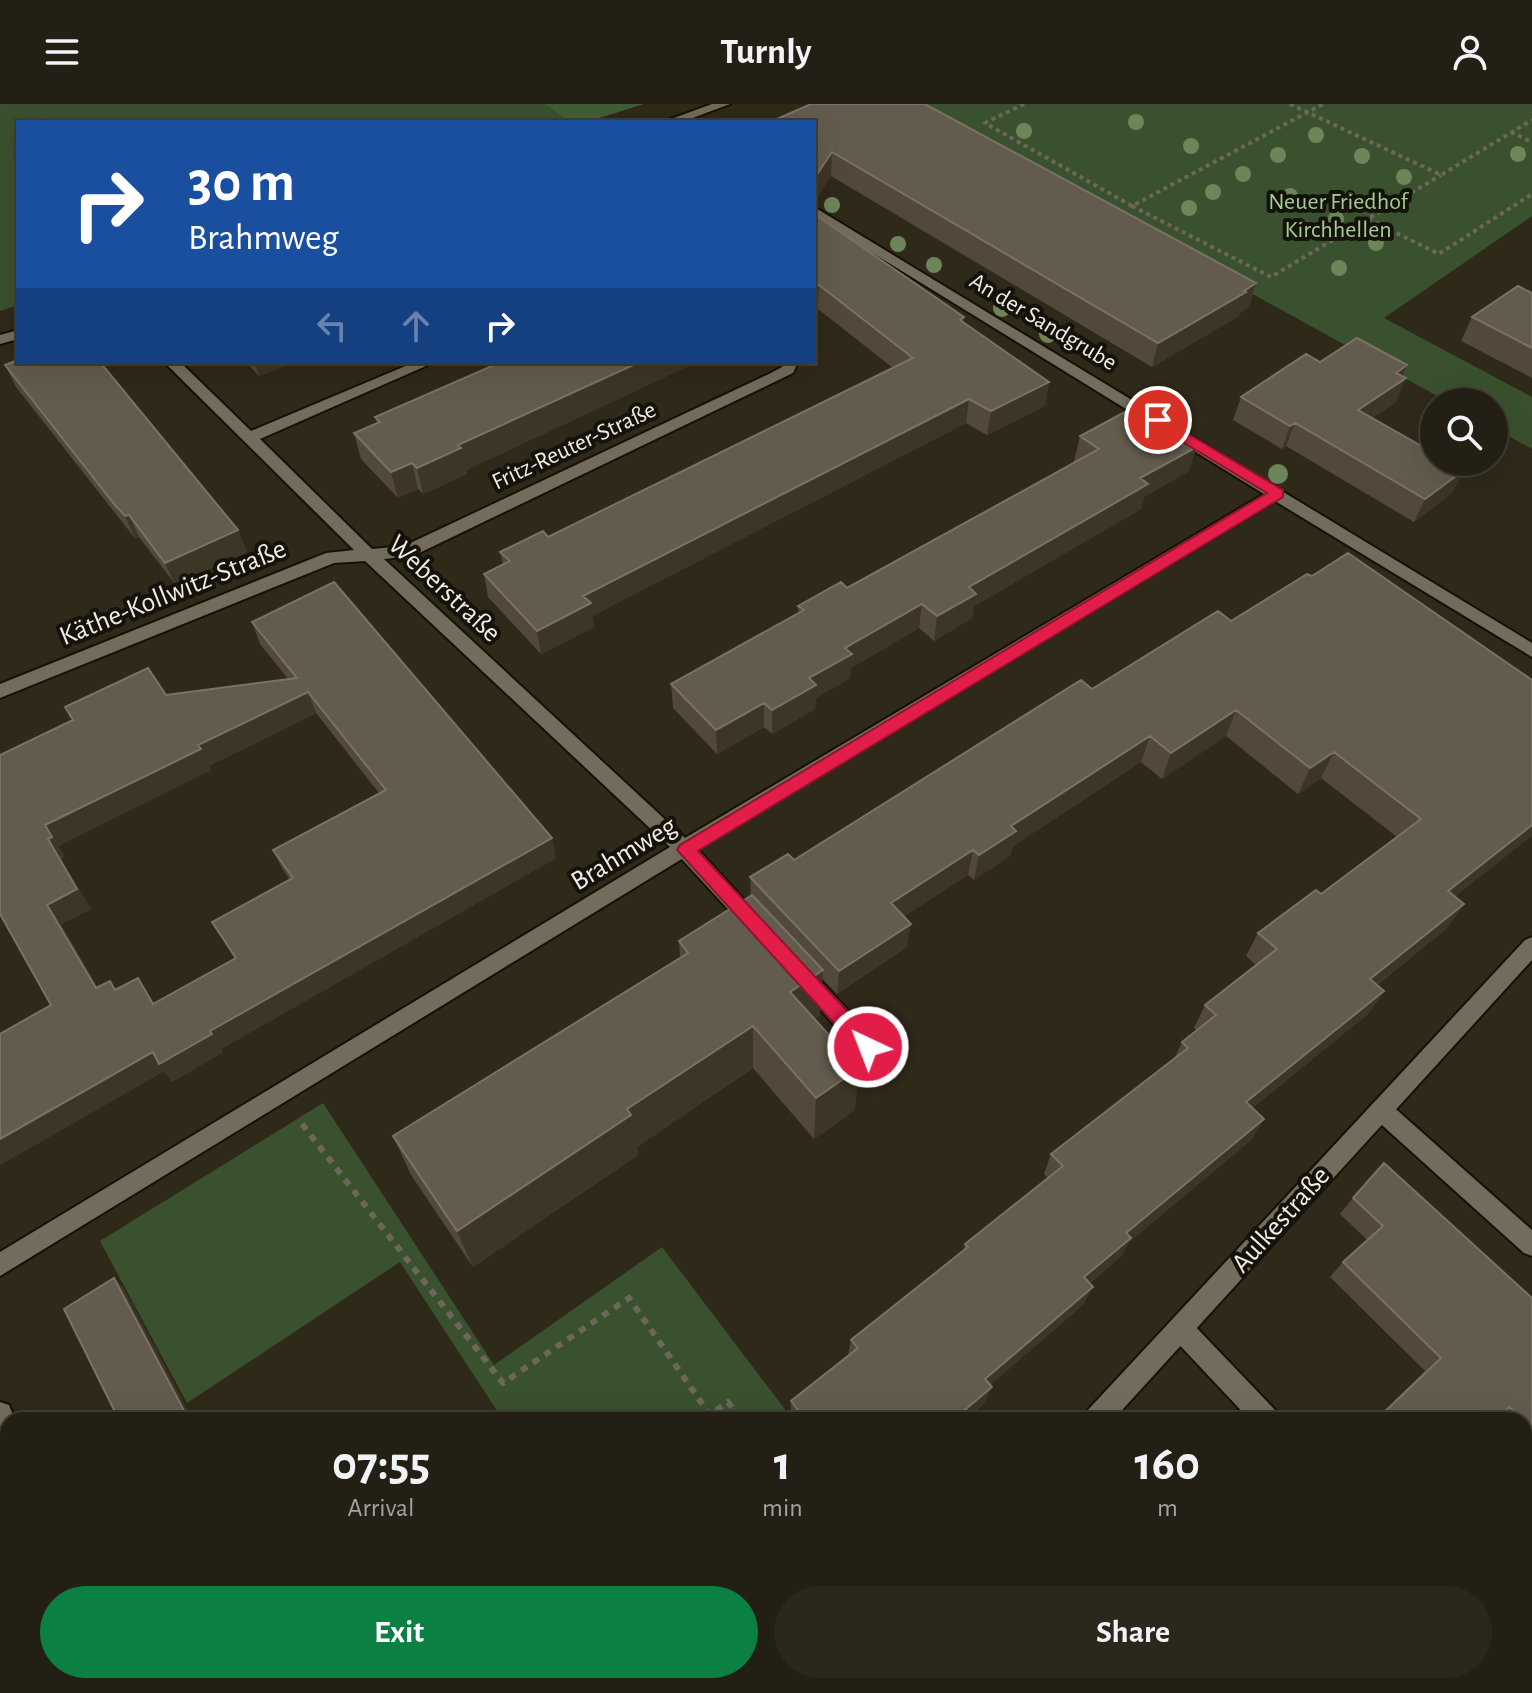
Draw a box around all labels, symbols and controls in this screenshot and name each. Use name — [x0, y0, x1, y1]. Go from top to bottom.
icon: menu — [40, 30, 84, 74]
icon: person — [1448, 30, 1492, 74]
text: Turnly — [720, 34, 812, 70]
icon: right — [56, 152, 160, 256]
text: 30 m — [188, 155, 295, 211]
park label: Neuer Friedhof Kirchhellen — [1268, 190, 1410, 242]
text: Brahmweg — [188, 220, 339, 256]
street label: An der Sandgrube — [965, 269, 1121, 375]
icon: left — [310, 304, 354, 348]
icon: ahead — [394, 304, 438, 348]
icon: right — [478, 304, 522, 348]
pin — [1124, 386, 1192, 454]
map controls — [1420, 388, 1508, 476]
button: search — [1420, 388, 1508, 476]
street label: Fritz-Reuter-Straße — [488, 398, 660, 494]
icon: arrive — [1136, 398, 1180, 442]
street label: Weberstraße — [382, 530, 506, 648]
street label: Käthe-Kollwitz-Straße — [56, 535, 290, 651]
street label: Brahmweg — [566, 812, 682, 896]
position arrow — [826, 1005, 910, 1089]
street label: Aulkestraße — [1227, 1162, 1335, 1278]
text: 07:55 — [332, 1441, 430, 1489]
text: 1 — [774, 1441, 791, 1489]
text: 160 — [1135, 1441, 1200, 1489]
text: Arrival — [348, 1495, 414, 1521]
text: min — [762, 1495, 803, 1521]
text: m — [1157, 1495, 1178, 1521]
button: Exit — [40, 1586, 758, 1678]
button: Share — [774, 1586, 1492, 1678]

